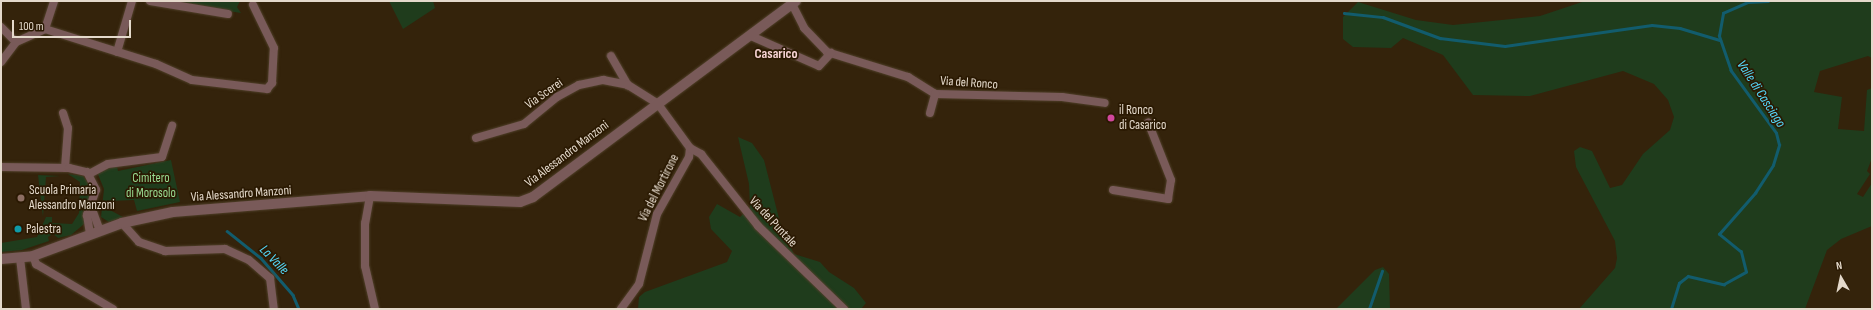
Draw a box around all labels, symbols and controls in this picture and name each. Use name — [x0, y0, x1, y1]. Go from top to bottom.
scale bar — [14, 12, 133, 38]
text: 100 m — [19, 19, 44, 34]
district label: Casarico — [754, 46, 798, 62]
water label: Valle di Casciago — [1733, 57, 1789, 131]
street label: Via del Ronco — [940, 73, 998, 93]
street label: Via Scerei — [522, 75, 566, 113]
place label: il Ronco di Casarico — [1119, 103, 1166, 134]
marker: il Ronco di Casarico — [1106, 113, 1116, 123]
street label: Via Alessandro Manzoni — [522, 117, 612, 191]
street label: Via del Mortirone — [635, 152, 683, 224]
park label: Cimitero di Morosolo — [126, 171, 176, 202]
place label: Scuola Primaria Alessandro Manzoni — [29, 183, 115, 214]
street label: Via Alessandro Manzoni — [190, 183, 292, 205]
marker: Scuola Primaria Alessandro Manzoni — [16, 193, 26, 203]
street label: Via del Puntale — [746, 193, 800, 251]
place label: Palestra — [26, 221, 61, 237]
marker: Palestra — [13, 224, 23, 234]
water label: La Valle — [256, 242, 292, 278]
north arrow — [1821, 258, 1861, 298]
text: N — [1835, 259, 1843, 273]

